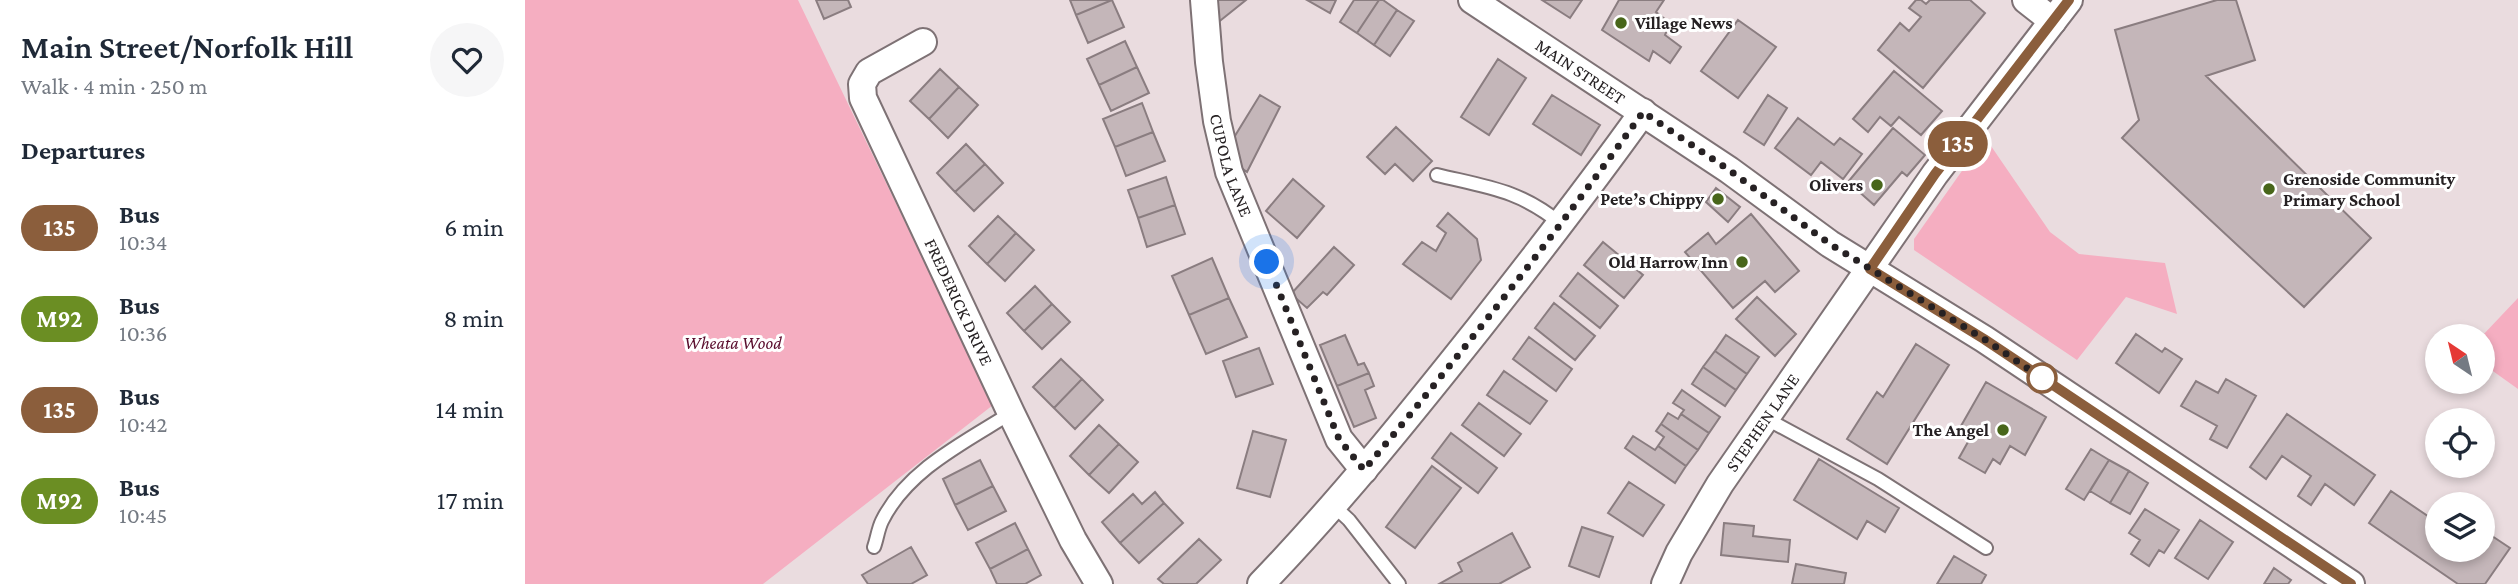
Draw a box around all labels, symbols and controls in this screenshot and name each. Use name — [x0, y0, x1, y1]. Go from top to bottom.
place label: Village News — [1634, 13, 1733, 33]
marker: Village News — [1613, 15, 1629, 31]
button: heart — [430, 23, 504, 97]
text: Main Street/Norfolk Hill — [21, 28, 353, 65]
street label: MAIN STREET — [1532, 35, 1629, 109]
text: Walk · 4 min · 250 m — [21, 73, 208, 99]
street label: CUPOLA LANE — [1206, 113, 1256, 220]
line badge: 135 — [1918, 121, 1998, 167]
text: 135 — [1942, 130, 1974, 157]
text: Departures — [21, 136, 145, 165]
place label: Grenoside Community Primary School — [2283, 169, 2455, 210]
place label: Olivers — [1809, 175, 1863, 195]
marker: Olivers — [1869, 177, 1885, 193]
marker: Grenoside Community Primary School — [2261, 181, 2277, 197]
place label: Pete’s Chippy — [1600, 189, 1704, 209]
marker: Pete’s Chippy — [1710, 191, 1726, 207]
text: Bus — [119, 200, 160, 229]
text: 6 min — [444, 213, 504, 242]
text: 135 — [43, 214, 76, 241]
text: 10:34 — [119, 229, 168, 255]
street label: FREDERICK DRIVE — [920, 235, 997, 369]
your location — [1249, 244, 1284, 279]
place label: Old Harrow Inn — [1608, 252, 1729, 272]
marker: Old Harrow Inn — [1734, 254, 1750, 270]
text: Bus — [119, 291, 160, 320]
text: 8 min — [443, 304, 504, 333]
text: M92 — [37, 305, 82, 332]
text: 10:36 — [119, 320, 168, 346]
north arrow — [2425, 324, 2495, 394]
map controls — [2425, 324, 2495, 562]
park label: Wheata Wood — [684, 333, 782, 353]
unlabelled marker — [2027, 363, 2057, 393]
street label: STEPHEN LANE — [1722, 370, 1804, 475]
text: Bus — [119, 382, 160, 411]
text: 14 min — [436, 395, 504, 424]
text: 135 — [43, 396, 76, 423]
button: locate — [2425, 408, 2495, 478]
text: 10:42 — [119, 411, 167, 437]
place label: The Angel — [1912, 420, 1989, 440]
marker: The Angel — [1995, 422, 2011, 438]
text: Bus — [119, 473, 160, 502]
text: 17 min — [437, 486, 504, 515]
text: M92 — [37, 487, 82, 514]
button: layers — [2425, 492, 2495, 562]
text: 10:45 — [119, 502, 167, 528]

